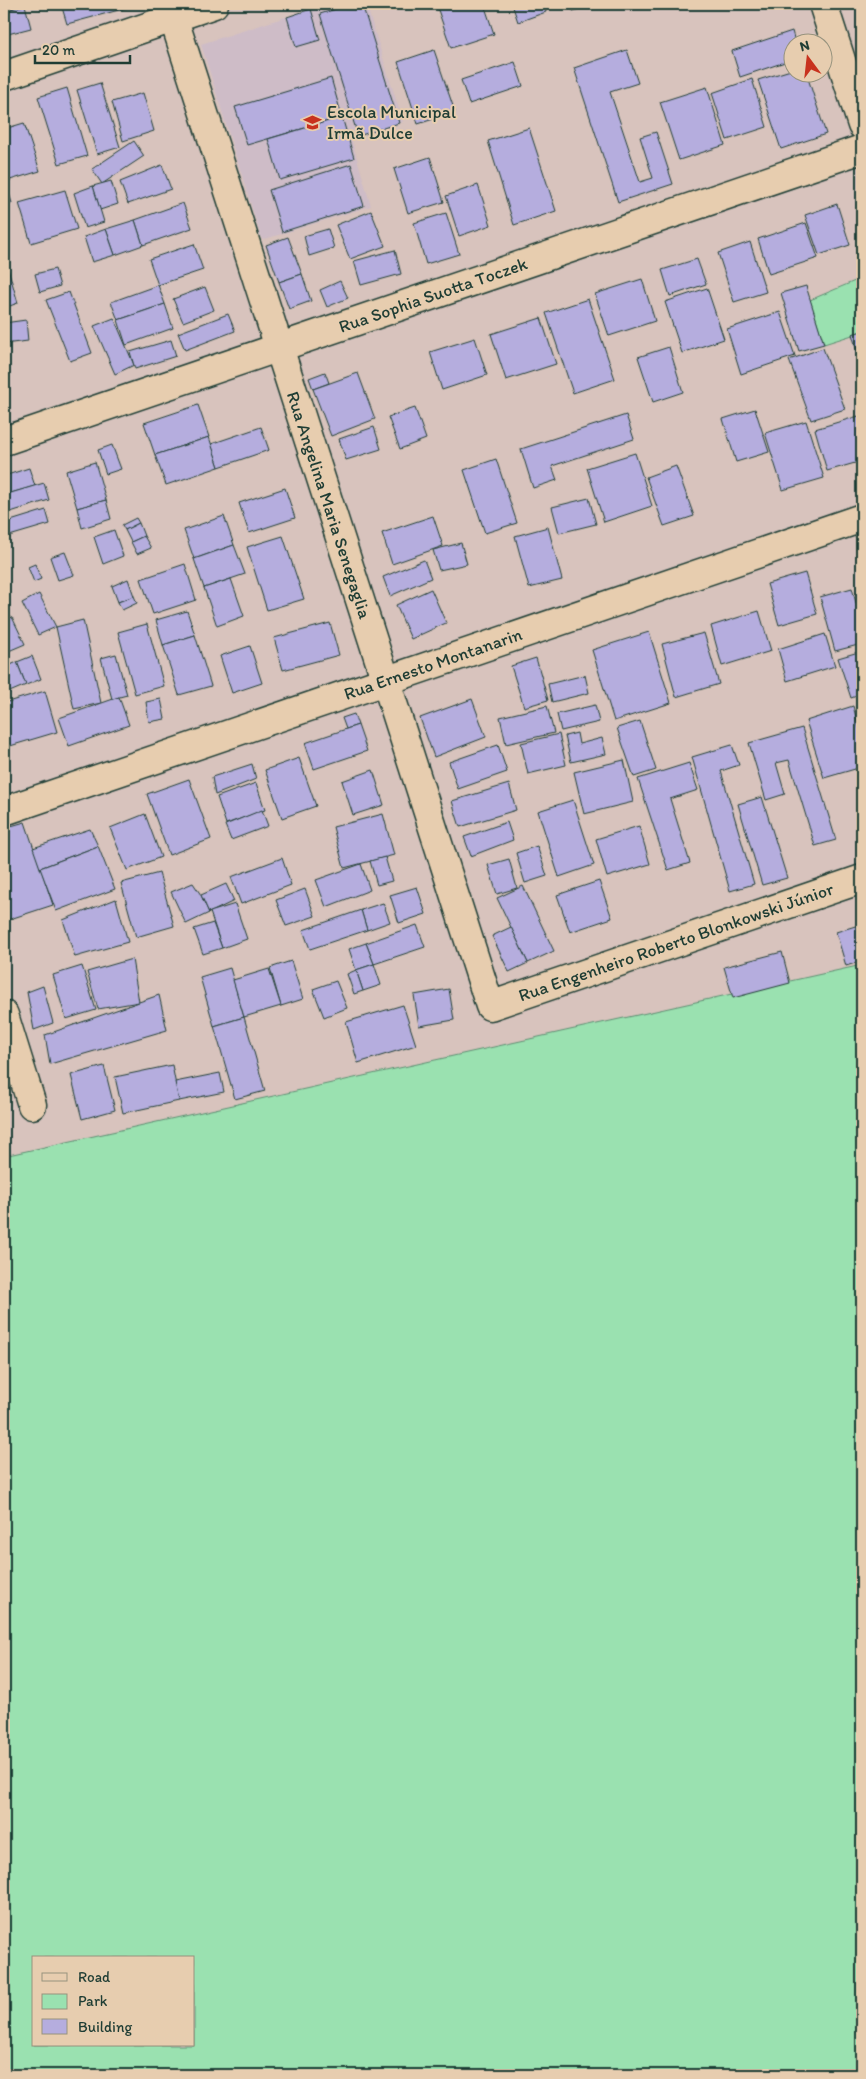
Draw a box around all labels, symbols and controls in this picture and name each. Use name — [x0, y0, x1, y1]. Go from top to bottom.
scale bar — [35, 32, 130, 64]
north arrow — [784, 32, 834, 82]
text: N — [798, 36, 812, 55]
text: 20 m — [42, 41, 76, 59]
place label: Escola Municipal Irmã Dulce — [327, 101, 456, 144]
school or university icon: Escola Municipal Irmã Dulce — [303, 112, 323, 132]
street label: Rua Sophia Suotta Toczek — [336, 252, 531, 338]
street label: Rua Angelina Maria Senegaglia — [282, 389, 376, 622]
street label: Rua Ernesto Montanarin — [341, 623, 525, 705]
street label: Rua Engenheiro Roberto Blonkowski Júnior — [516, 877, 837, 1006]
legend — [32, 1956, 195, 2046]
text: Road — [78, 1968, 111, 1986]
text: Park — [78, 1992, 108, 2010]
text: Building — [78, 2018, 132, 2036]

